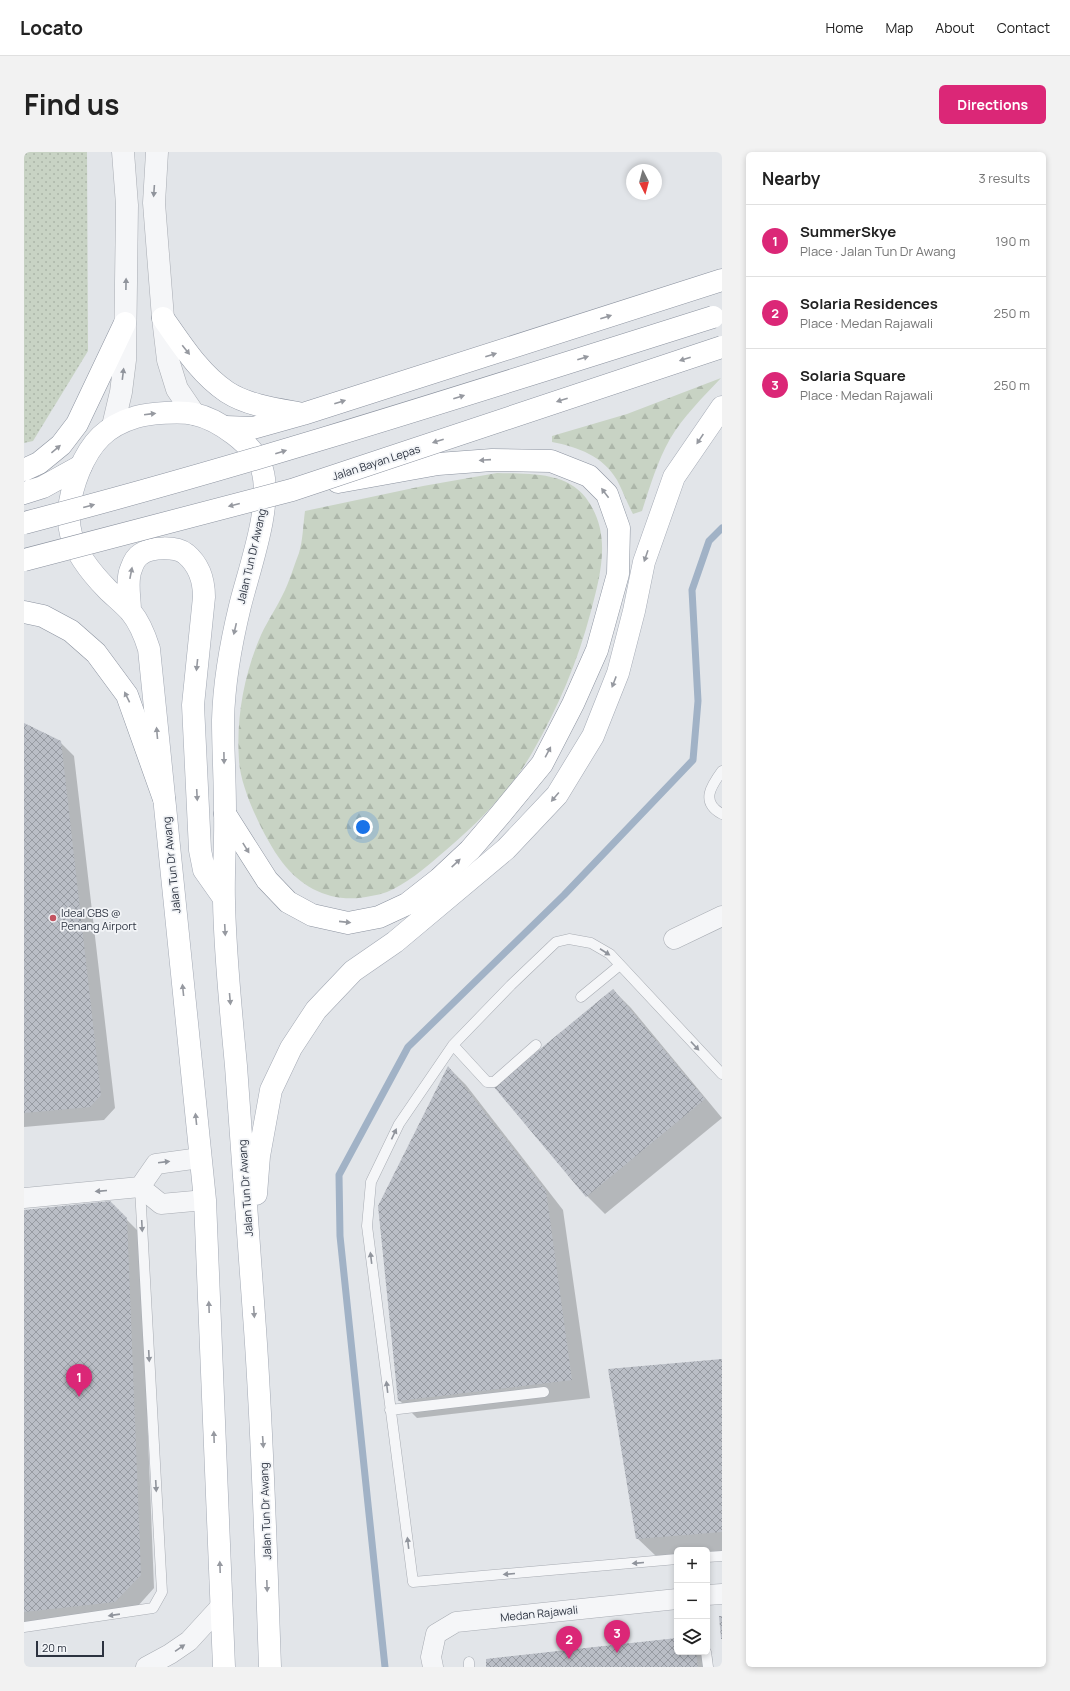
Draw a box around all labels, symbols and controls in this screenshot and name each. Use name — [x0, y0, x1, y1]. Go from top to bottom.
text: Locato — [20, 15, 83, 41]
text: Home — [826, 18, 863, 37]
text: Map — [885, 18, 913, 37]
text: About — [935, 18, 975, 37]
text: Contact — [997, 18, 1050, 37]
text: Find us — [24, 85, 119, 123]
button: Directions — [939, 85, 1046, 124]
north arrow — [626, 164, 662, 200]
text: Nearby — [762, 167, 820, 190]
text: 3 results — [978, 169, 1030, 187]
one-way arrow — [151, 185, 158, 197]
text: SummerSkye — [800, 221, 896, 242]
text: 1 — [772, 232, 778, 250]
text: 190 m — [995, 232, 1030, 250]
text: Place · Jalan Tun Dr Awang — [800, 242, 956, 260]
one-way arrow — [123, 277, 129, 290]
text: Solaria Residences — [800, 293, 938, 314]
text: 2 — [771, 304, 779, 322]
text: 250 m — [994, 304, 1030, 322]
one-way arrow — [600, 314, 612, 320]
text: Place · Medan Rajawali — [800, 314, 933, 332]
one-way arrow — [181, 344, 190, 355]
one-way arrow — [485, 351, 497, 357]
one-way arrow — [577, 354, 589, 360]
one-way arrow — [679, 357, 691, 363]
text: Solaria Square — [800, 365, 906, 386]
one-way arrow — [120, 368, 126, 380]
text: 3 — [771, 376, 779, 394]
text: 250 m — [994, 376, 1030, 394]
text: Place · Medan Rajawali — [800, 386, 933, 404]
one-way arrow — [453, 394, 465, 400]
one-way arrow — [555, 398, 567, 404]
one-way arrow — [335, 399, 347, 405]
one-way arrow — [144, 411, 156, 418]
one-way arrow — [696, 434, 704, 444]
one-way arrow — [432, 439, 444, 445]
street label: Jalan Bayan Lepas — [330, 441, 422, 483]
one-way arrow — [51, 444, 62, 453]
one-way arrow — [276, 449, 288, 455]
one-way arrow — [479, 457, 491, 464]
one-way arrow — [601, 487, 609, 498]
one-way arrow — [228, 502, 240, 508]
one-way arrow — [83, 503, 95, 509]
street label: Jalan Tun Dr Awang — [233, 507, 269, 605]
one-way arrow — [643, 551, 649, 563]
one-way arrow — [128, 566, 134, 579]
one-way arrow — [231, 623, 237, 635]
one-way arrow — [194, 659, 200, 671]
one-way arrow — [610, 677, 616, 689]
one-way arrow — [124, 691, 130, 703]
one-way arrow — [154, 727, 161, 739]
one-way arrow — [545, 746, 551, 758]
one-way arrow — [221, 752, 227, 765]
one-way arrow — [194, 789, 201, 801]
one-way arrow — [550, 792, 559, 802]
street label: Jalan Tun Dr Awang — [158, 816, 184, 914]
your location — [353, 817, 373, 837]
one-way arrow — [242, 842, 249, 854]
one-way arrow — [451, 858, 461, 867]
place label: Ideal GBS @ Penang Airport — [61, 905, 137, 933]
marker: Ideal GBS @ Penang Airport — [48, 913, 58, 923]
one-way arrow — [339, 919, 351, 925]
one-way arrow — [222, 924, 228, 937]
one-way arrow — [600, 948, 610, 956]
one-way arrow — [180, 984, 186, 996]
one-way arrow — [226, 993, 233, 1005]
one-way arrow — [690, 1041, 699, 1050]
one-way arrow — [193, 1113, 200, 1125]
one-way arrow — [391, 1128, 397, 1139]
street label: Jalan Tun Dr Awang — [234, 1139, 256, 1237]
one-way arrow — [158, 1159, 170, 1166]
one-way arrow — [95, 1187, 107, 1194]
one-way arrow — [139, 1220, 145, 1233]
one-way arrow — [368, 1252, 374, 1264]
one-way arrow — [206, 1300, 212, 1313]
one-way arrow — [250, 1306, 257, 1318]
one-way arrow — [146, 1350, 152, 1363]
pin: 1 — [66, 1364, 92, 1397]
one-way arrow — [384, 1381, 390, 1393]
one-way arrow — [211, 1431, 218, 1443]
one-way arrow — [259, 1436, 266, 1448]
street label: Jalan Tun Dr Awang — [256, 1462, 274, 1560]
one-way arrow — [153, 1480, 160, 1492]
one-way arrow — [405, 1537, 411, 1549]
map controls — [674, 1547, 710, 1655]
button: + — [674, 1547, 710, 1583]
one-way arrow — [632, 1559, 644, 1566]
one-way arrow — [216, 1561, 223, 1573]
one-way arrow — [503, 1570, 515, 1577]
one-way arrow — [264, 1580, 271, 1592]
button: − — [674, 1583, 710, 1619]
street label: Medan Rajawali — [499, 1601, 579, 1625]
one-way arrow — [108, 1612, 120, 1618]
button: layers — [674, 1619, 710, 1655]
pin: 3 — [604, 1620, 630, 1653]
pin: 2 — [556, 1626, 582, 1659]
scale bar — [36, 1639, 104, 1658]
text: 20 m — [42, 1640, 67, 1655]
one-way arrow — [174, 1644, 185, 1652]

